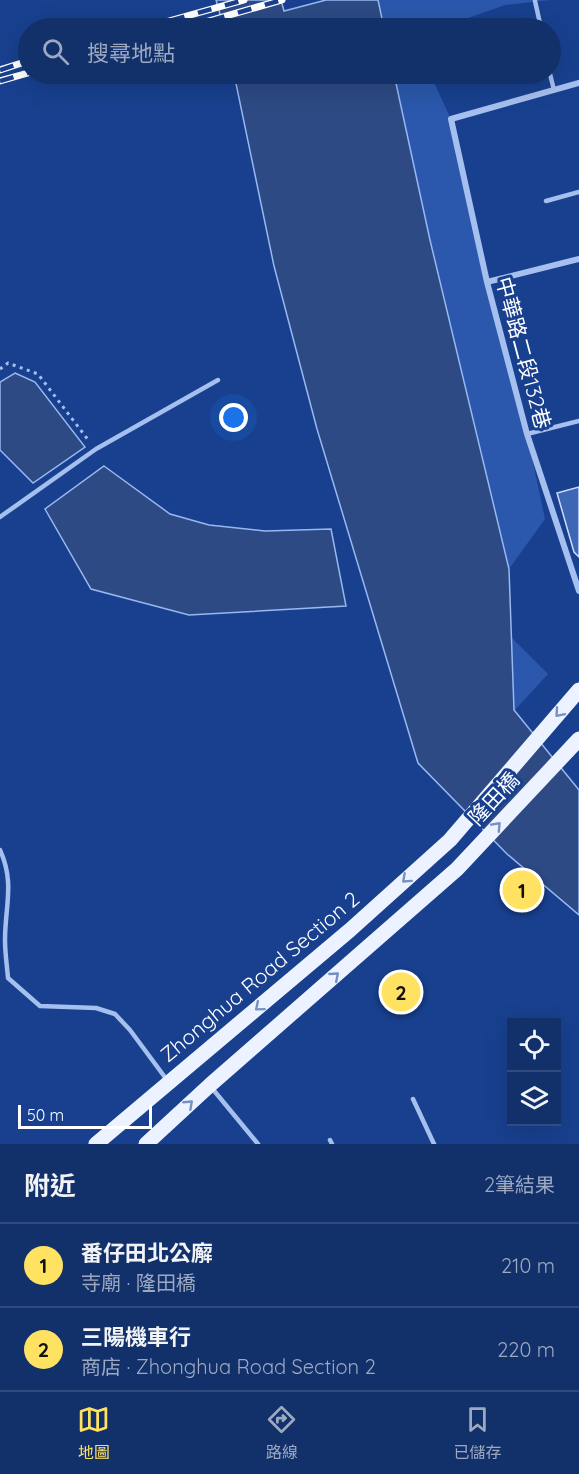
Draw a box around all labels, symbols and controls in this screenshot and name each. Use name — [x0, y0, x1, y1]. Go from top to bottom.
search box — [18, 18, 561, 84]
icon: search — [39, 35, 72, 68]
text: 搜尋地點 — [87, 39, 175, 67]
street label: 中華路二段132巷 — [491, 274, 557, 432]
your location — [219, 403, 248, 432]
one-way arrow — [555, 706, 566, 717]
street label: 隆田橋 — [462, 766, 524, 830]
one-way arrow — [490, 823, 501, 833]
pin: 1 — [502, 868, 542, 912]
one-way arrow — [402, 872, 413, 883]
street label: Zhonghua Road Section 2 — [155, 885, 364, 1067]
pin: 2 — [382, 970, 420, 1014]
one-way arrow — [329, 972, 339, 983]
one-way arrow — [255, 1000, 266, 1011]
map controls — [507, 1018, 561, 1126]
button: locate — [507, 1018, 561, 1072]
button: layers — [507, 1072, 561, 1126]
one-way arrow — [181, 1101, 192, 1112]
scale bar — [18, 1102, 152, 1130]
text: 50 m — [27, 1105, 64, 1125]
text: 附近 — [24, 1169, 76, 1202]
text: 2筆結果 — [484, 1172, 555, 1197]
text: 番仔田北公廨 — [81, 1239, 213, 1267]
text: 1 — [40, 1253, 47, 1278]
text: 210 m — [501, 1253, 555, 1278]
text: 寺廟 · 隆田橋 — [81, 1270, 196, 1295]
text: 三陽機車行 — [81, 1323, 191, 1351]
text: 2 — [38, 1337, 49, 1362]
text: 220 m — [497, 1337, 555, 1362]
text: 商店 · Zhonghua Road Section 2 — [81, 1354, 376, 1379]
tab: 地圖 — [77, 1403, 110, 1463]
tab: 路線 — [265, 1403, 298, 1463]
tab: 已儲存 — [453, 1403, 501, 1463]

